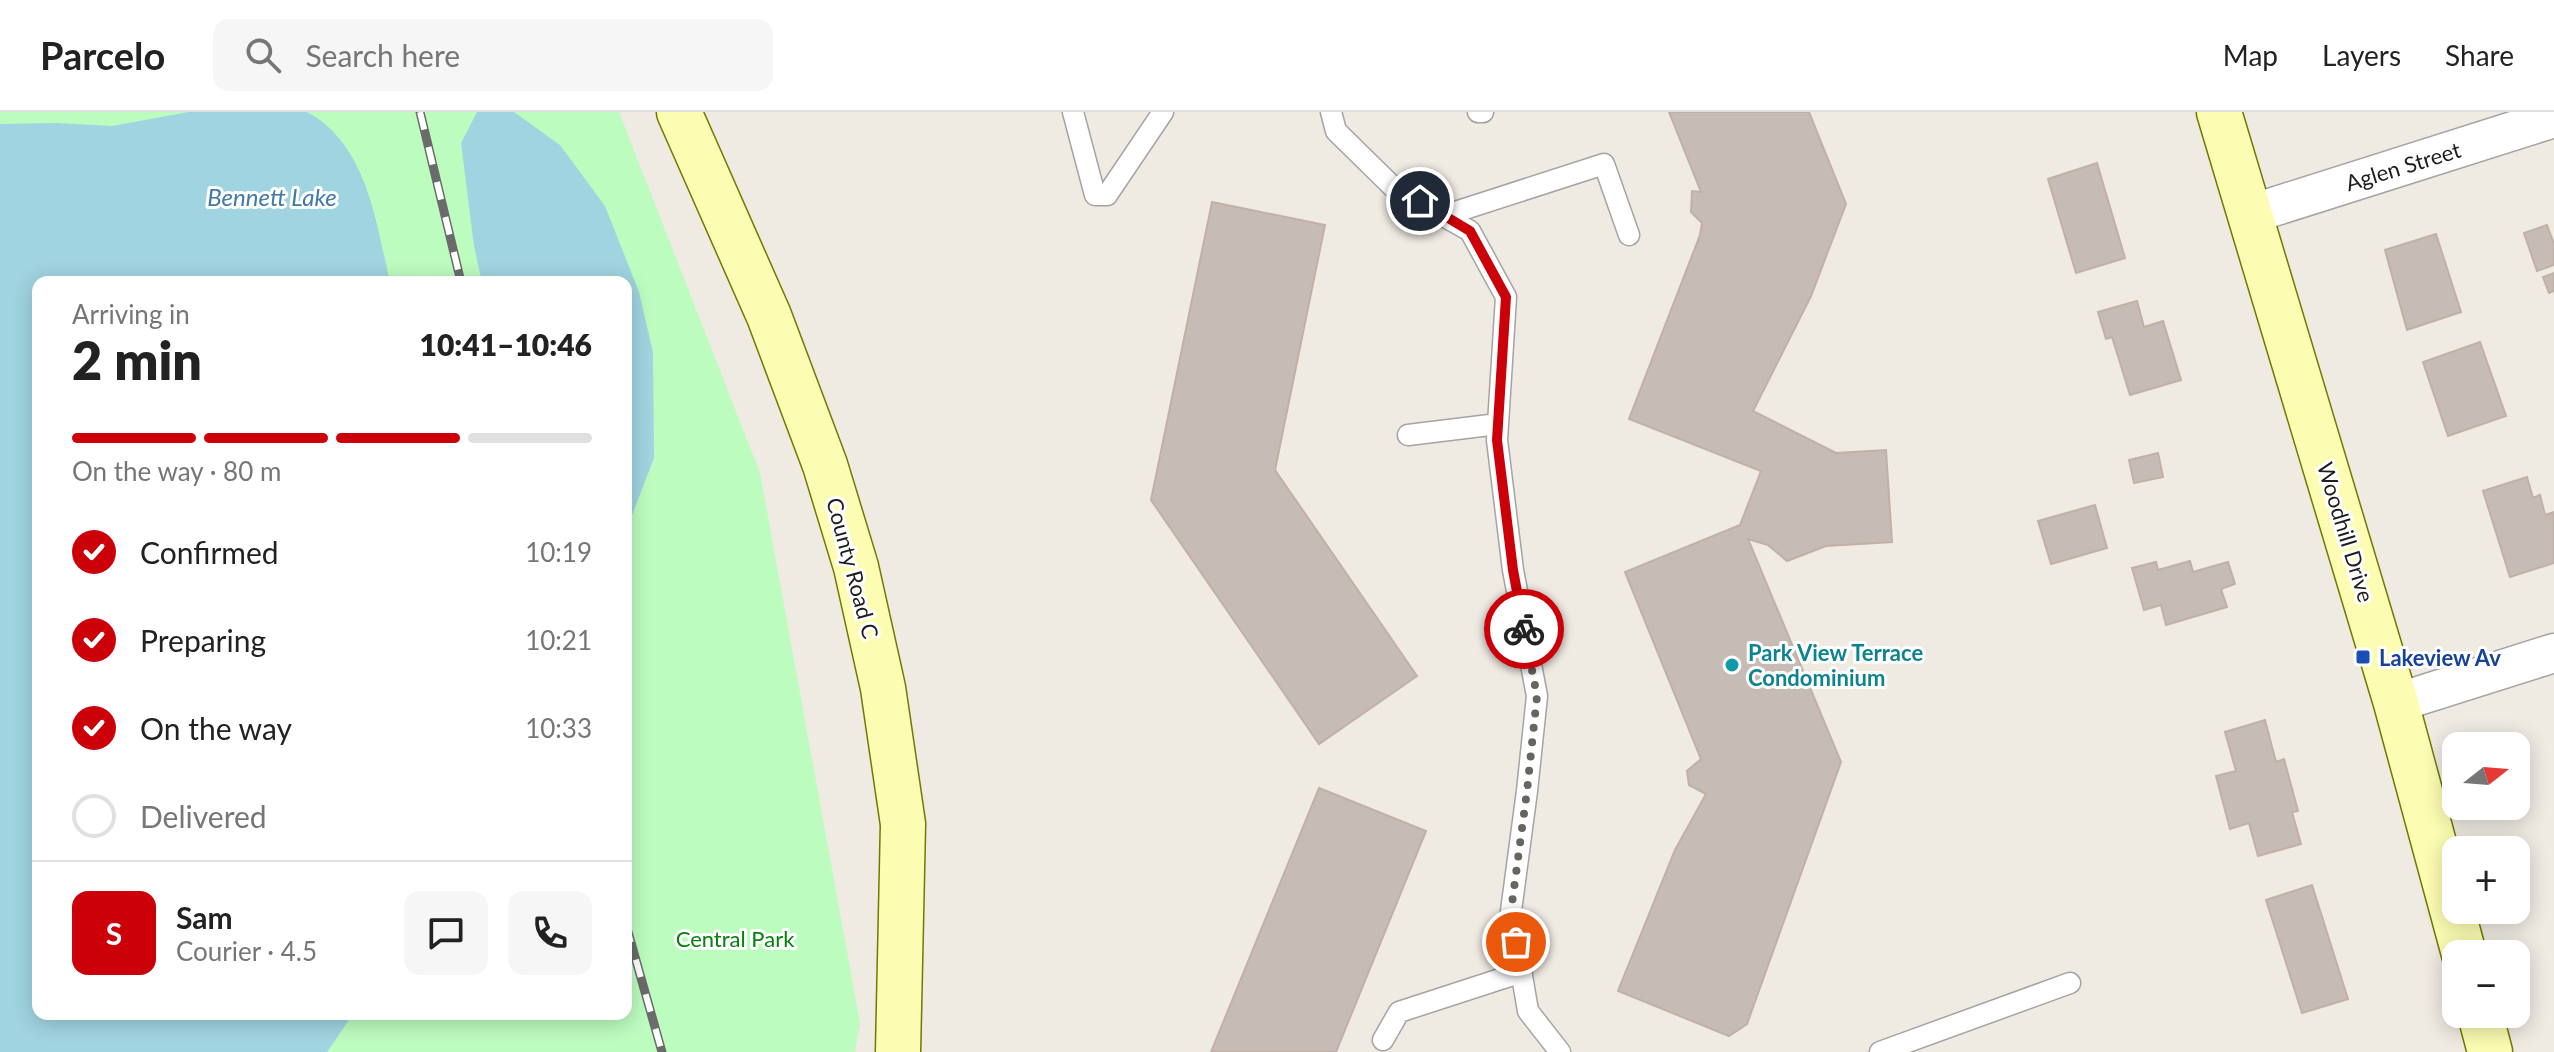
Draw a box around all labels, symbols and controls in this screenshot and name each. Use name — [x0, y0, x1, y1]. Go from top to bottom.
search box — [213, 19, 773, 91]
text: Parcelo — [40, 32, 165, 78]
icon: search — [241, 33, 285, 77]
text: Search here — [305, 37, 460, 73]
text: Map — [2223, 38, 2278, 72]
text: Layers — [2322, 38, 2401, 72]
text: Share — [2445, 38, 2514, 72]
street label: Aglen Street — [2342, 136, 2464, 196]
pin — [1386, 167, 1454, 235]
icon: home — [1398, 179, 1442, 223]
water label: Bennett Lake — [207, 182, 337, 211]
text: Arriving in — [72, 298, 190, 330]
text: 10:41–10:46 — [419, 326, 592, 362]
text: 2 min — [72, 329, 202, 391]
text: On the way · 80 m — [72, 455, 281, 487]
street label: Woodhill Drive — [2312, 459, 2380, 605]
street label: County Road C — [821, 495, 885, 642]
icon: check — [72, 530, 116, 574]
text: Confirmed — [140, 534, 279, 570]
text: 10:19 — [525, 536, 592, 568]
courier — [1484, 589, 1564, 669]
icon: bike — [1502, 607, 1546, 651]
icon: check — [72, 618, 116, 662]
text: Preparing — [140, 622, 266, 658]
text: 10:21 — [525, 624, 592, 656]
place label: Park View Terrace Condominium — [1748, 639, 1923, 691]
place label: Lakeview Av — [2379, 644, 2501, 671]
marker: Lakeview Av — [2354, 648, 2372, 666]
marker: Park View Terrace Condominium — [1723, 656, 1741, 674]
icon: check — [72, 706, 116, 750]
text: On the way — [140, 710, 292, 746]
text: 10:33 — [525, 712, 592, 744]
north arrow — [2442, 732, 2530, 820]
map controls — [2442, 732, 2530, 1028]
text: Delivered — [140, 798, 267, 834]
button: + — [2442, 836, 2530, 924]
button: chat — [404, 891, 488, 975]
button: phone — [508, 891, 592, 975]
text: Sam — [176, 899, 233, 935]
pin — [1482, 908, 1550, 976]
text: S — [106, 915, 122, 951]
icon: bag — [1494, 920, 1538, 964]
park label: Central Park — [676, 925, 795, 952]
text: Courier · 4.5 — [176, 935, 317, 967]
button: − — [2442, 940, 2530, 1028]

